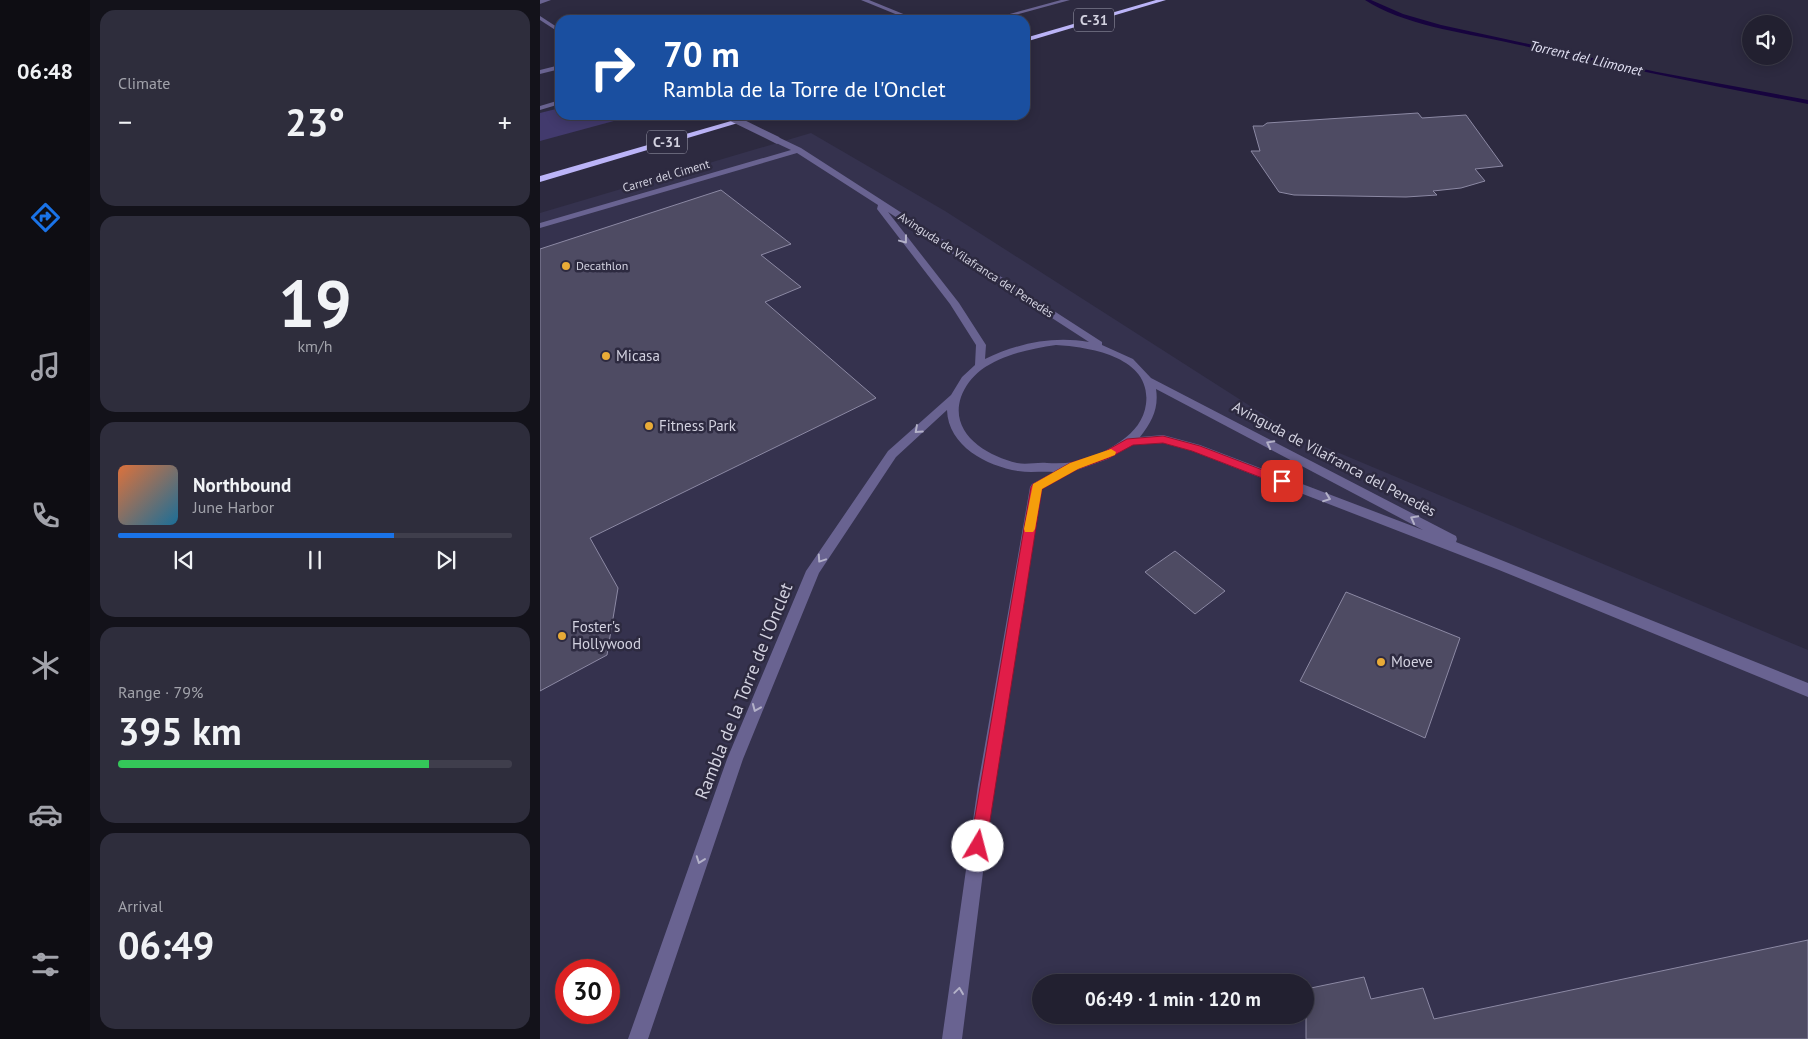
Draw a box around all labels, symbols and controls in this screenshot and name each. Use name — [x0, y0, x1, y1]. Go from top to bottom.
road number: C-31 — [1074, 8, 1114, 32]
map controls — [1742, 15, 1792, 65]
button: sound — [1742, 15, 1792, 65]
text: 70 m — [663, 31, 740, 77]
icon: right — [580, 35, 645, 100]
water label: Torrent del Llimonet — [1528, 36, 1645, 80]
text: 06:48 — [17, 57, 73, 85]
text: Climate — [118, 73, 170, 93]
text: Rambla de la Torre de l'Onclet — [663, 75, 946, 103]
text: 23° — [285, 97, 345, 146]
text: − — [118, 103, 132, 140]
text: + — [498, 103, 512, 140]
road number: C-31 — [647, 130, 687, 154]
street label: Carrer del Ciment — [621, 156, 711, 195]
icon: directions — [28, 200, 63, 235]
street label: Avinguda de Vilafranca del Penedès — [896, 209, 1057, 321]
one-way arrow — [898, 234, 907, 244]
place label: Decathlon — [576, 258, 628, 273]
marker: Decathlon — [560, 260, 572, 272]
text: 19 — [278, 261, 352, 345]
text: km/h — [297, 336, 333, 356]
place label: Micasa — [616, 346, 660, 365]
icon: music — [28, 349, 63, 384]
marker: Micasa — [600, 350, 612, 362]
street label: Avinguda de Vilafranca del Penedès — [1229, 397, 1439, 520]
place label: Fitness Park — [659, 416, 737, 435]
marker: Fitness Park — [643, 420, 655, 432]
one-way arrow — [915, 424, 924, 433]
one-way arrow — [1266, 440, 1275, 450]
pin — [1261, 460, 1303, 502]
icon: arrive — [1268, 467, 1296, 495]
text: Northbound — [193, 473, 291, 497]
one-way arrow — [1322, 493, 1330, 503]
text: June Harbor — [193, 497, 274, 517]
icon: phone — [28, 498, 63, 533]
one-way arrow — [1410, 516, 1419, 526]
icon: previous — [170, 546, 198, 574]
icon: pause — [301, 546, 329, 574]
icon: next — [432, 546, 460, 574]
one-way arrow — [818, 553, 827, 563]
street label: Rambla de la Torre de l'Onclet — [690, 579, 798, 802]
place label: Foster's Hollywood — [572, 617, 641, 653]
marker: Foster's Hollywood — [556, 630, 568, 642]
icon: climate — [28, 648, 63, 683]
place label: Moeve — [1391, 652, 1433, 671]
marker: Moeve — [1375, 656, 1387, 668]
text: Range · 79% — [118, 682, 203, 702]
one-way arrow — [752, 703, 763, 712]
text: 395 km — [118, 706, 242, 755]
icon: car — [28, 797, 63, 832]
position arrow — [951, 819, 1003, 871]
one-way arrow — [696, 855, 706, 864]
text: Arrival — [118, 896, 163, 916]
text: 06:49 — [118, 920, 214, 969]
icon: filters — [28, 947, 63, 982]
speed limit sign: 30 — [555, 959, 620, 1024]
one-way arrow — [953, 986, 964, 994]
text: 06:49 · 1 min · 120 m — [1085, 987, 1261, 1011]

